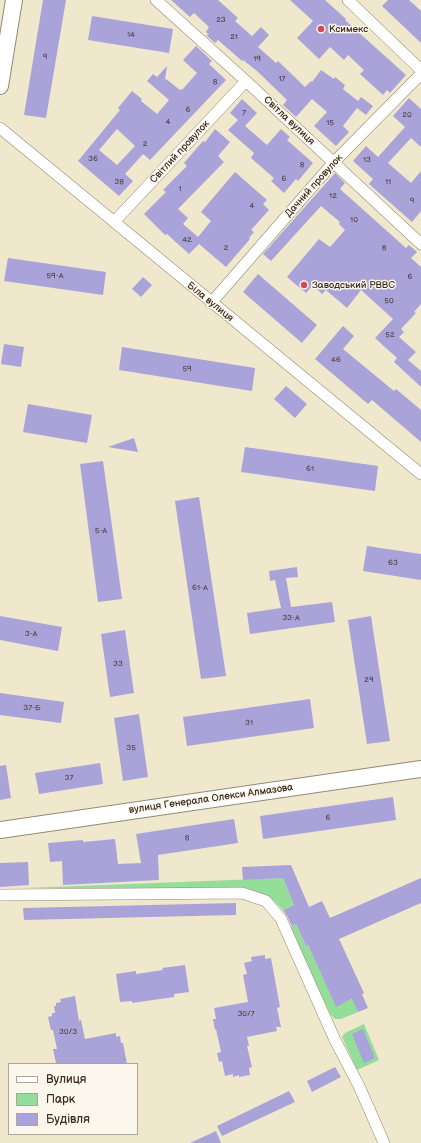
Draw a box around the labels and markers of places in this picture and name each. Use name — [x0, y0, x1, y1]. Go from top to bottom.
place label: Ксимекс — [329, 23, 368, 35]
marker: Ксимекс — [316, 24, 326, 34]
place label: Заводський РВВС — [312, 279, 395, 291]
marker: Заводський РВВС — [299, 280, 309, 290]

